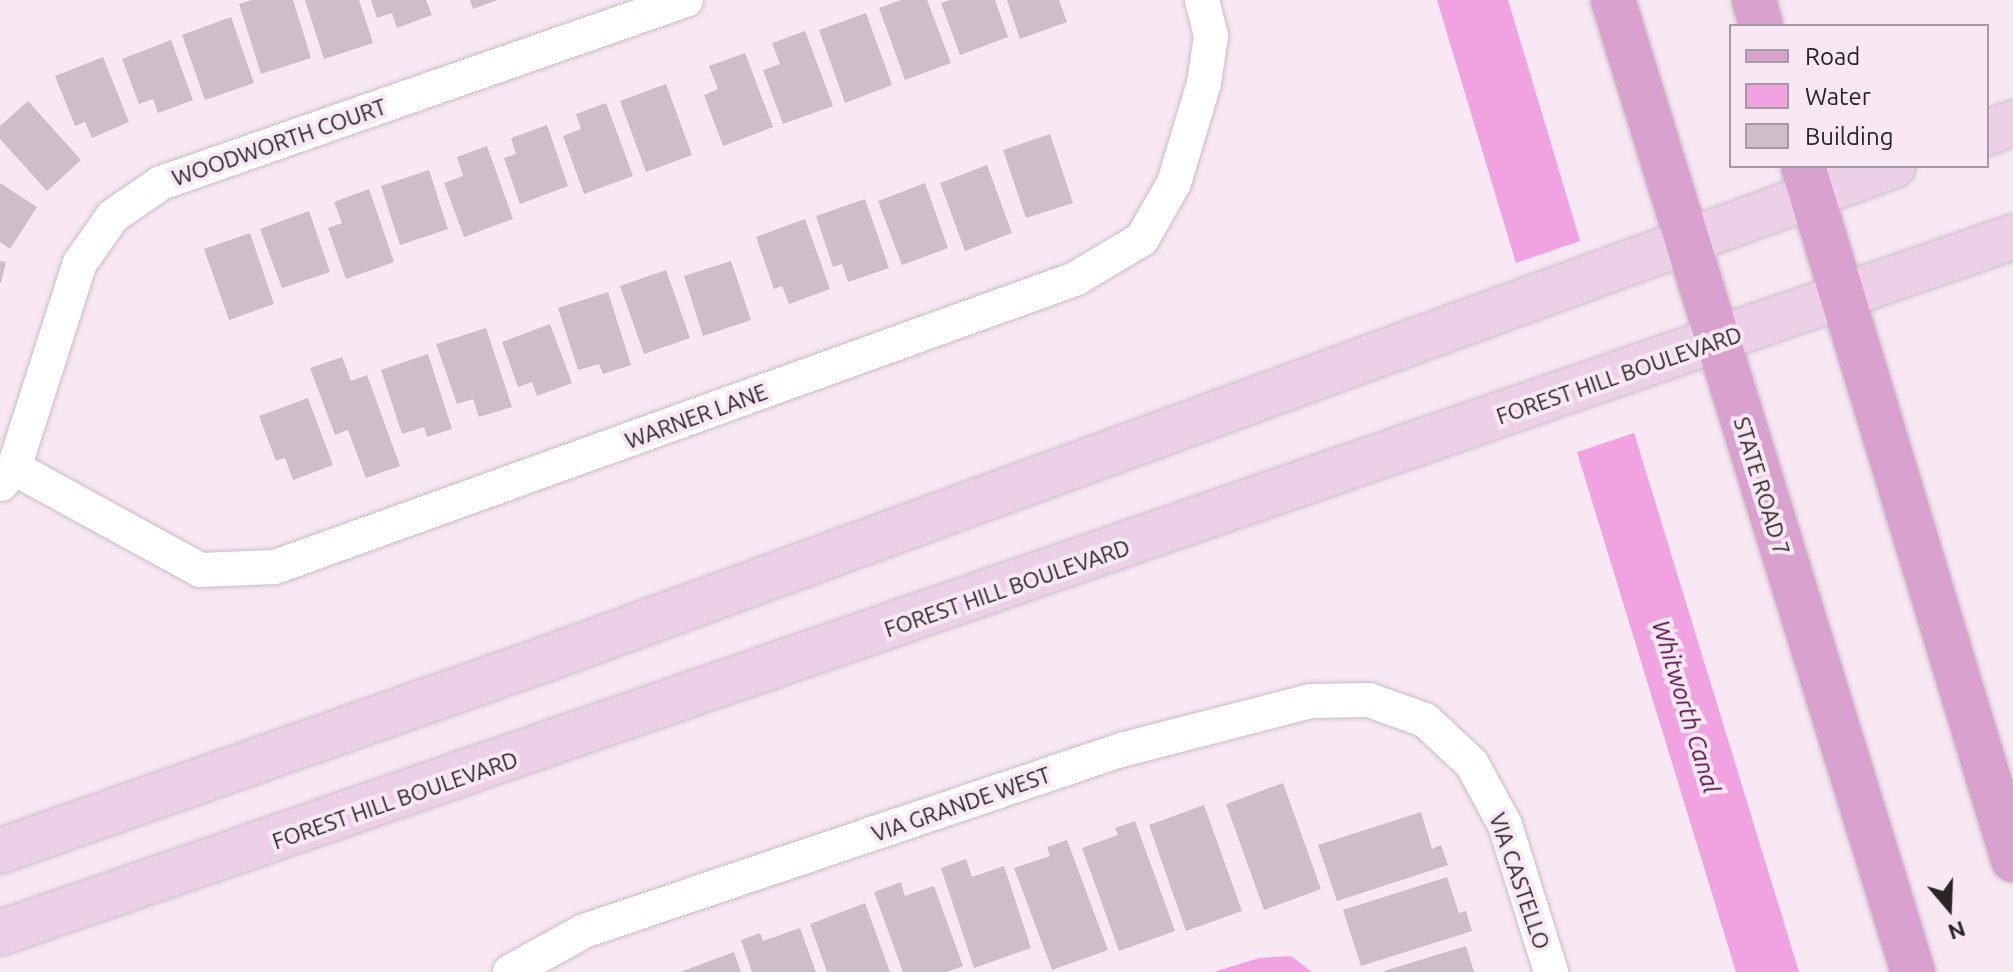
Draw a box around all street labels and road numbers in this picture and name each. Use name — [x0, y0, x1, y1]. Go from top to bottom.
street label: WOODWORTH COURT — [168, 93, 390, 191]
street label: FOREST HILL BOULEVARD — [1493, 321, 1745, 429]
street label: WARNER LANE — [621, 378, 771, 454]
street label: STATE ROAD 7 — [1728, 414, 1796, 558]
street label: FOREST HILL BOULEVARD — [881, 534, 1133, 642]
street label: FOREST HILL BOULEVARD — [269, 746, 521, 854]
street label: VIA GRANDE WEST — [868, 761, 1054, 847]
street label: VIA CASTELLO — [1484, 809, 1556, 953]

